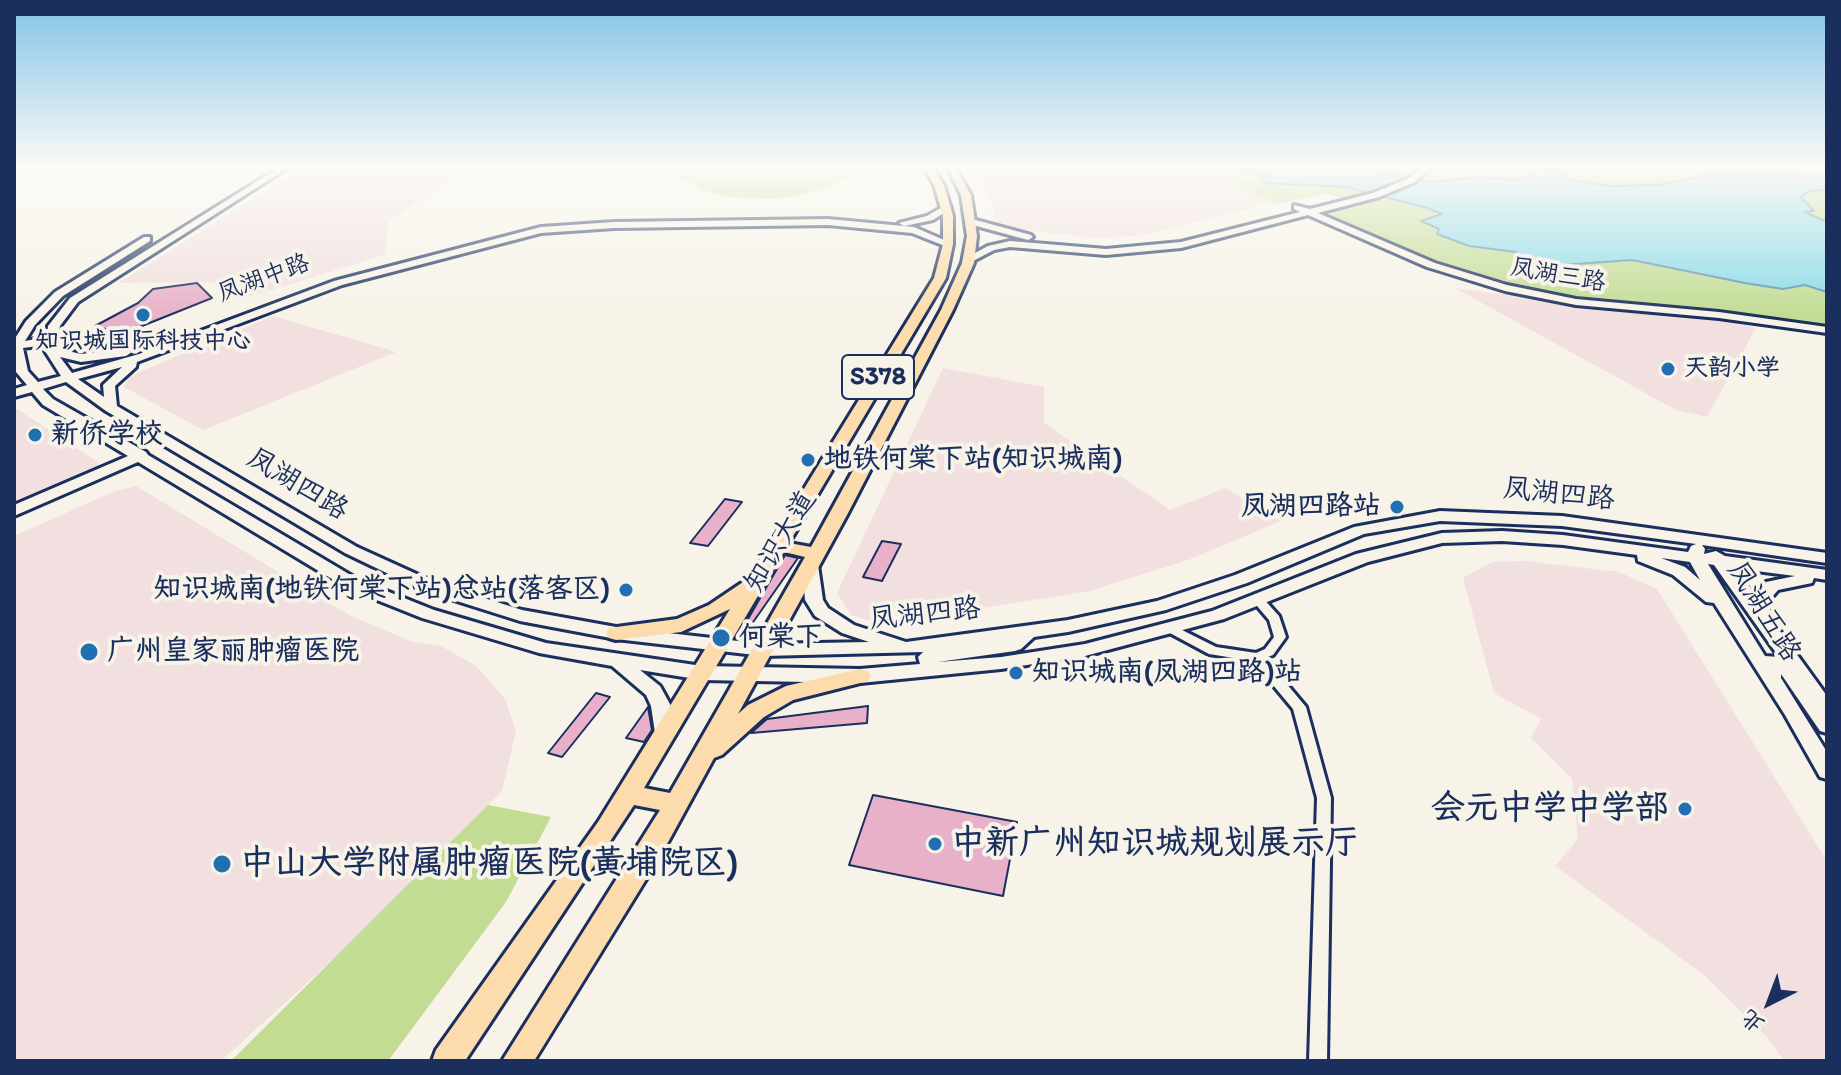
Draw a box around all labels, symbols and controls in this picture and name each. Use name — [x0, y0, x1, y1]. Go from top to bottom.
street label: 凤湖中路 — [214, 249, 314, 309]
street label: 凤湖三路 — [1508, 253, 1608, 299]
marker: 知识城国际科技中心 — [134, 306, 152, 324]
place label: 知识城国际科技中心 — [35, 328, 251, 356]
road number: S378 — [842, 355, 914, 399]
place label: 天韵小学 — [1684, 355, 1780, 383]
marker: 天韵小学 — [1659, 360, 1677, 378]
place label: 新侨学校 — [51, 418, 163, 452]
marker: 新侨学校 — [26, 426, 44, 444]
street label: 凤湖四路 — [240, 442, 354, 528]
place label: 地铁何棠下站(知识城南) — [824, 443, 1122, 477]
marker: 地铁何棠下站(知识城南) — [799, 451, 817, 469]
street label: 凤湖四路 — [1502, 472, 1616, 518]
street label: 知识大道 — [738, 485, 824, 599]
place label: 凤湖四路站 — [1241, 490, 1381, 524]
marker: 凤湖四路站 — [1388, 498, 1406, 516]
street label: 凤湖五路 — [1719, 556, 1807, 668]
place label: 知识城南(地铁何棠下站)总站(落客区) — [153, 573, 610, 607]
marker: 知识城南(地铁何棠下站)总站(落客区) — [617, 581, 635, 599]
street label: 凤湖四路 — [868, 592, 982, 638]
place label: 何棠下 — [739, 621, 823, 655]
marker: 何棠下 — [710, 627, 732, 649]
place label: 广州皇家丽肿瘤医院 — [107, 635, 359, 669]
marker: 广州皇家丽肿瘤医院 — [78, 641, 100, 663]
place label: 知识城南(凤湖四路)站 — [1032, 656, 1302, 690]
marker: 知识城南(凤湖四路)站 — [1007, 664, 1025, 682]
place label: 会元中学中学部 — [1431, 789, 1669, 829]
marker: 会元中学中学部 — [1676, 800, 1694, 818]
place label: 中新广州知识城规划展示厅 — [951, 824, 1359, 864]
marker: 中新广州知识城规划展示厅 — [926, 835, 944, 853]
place label: 中山大学附属肿瘤医院(黄埔院区) — [240, 844, 738, 884]
marker: 中山大学附属肿瘤医院(黄埔院区) — [211, 853, 233, 875]
north arrow — [1729, 963, 1809, 1043]
text: 北 — [1735, 1004, 1770, 1039]

